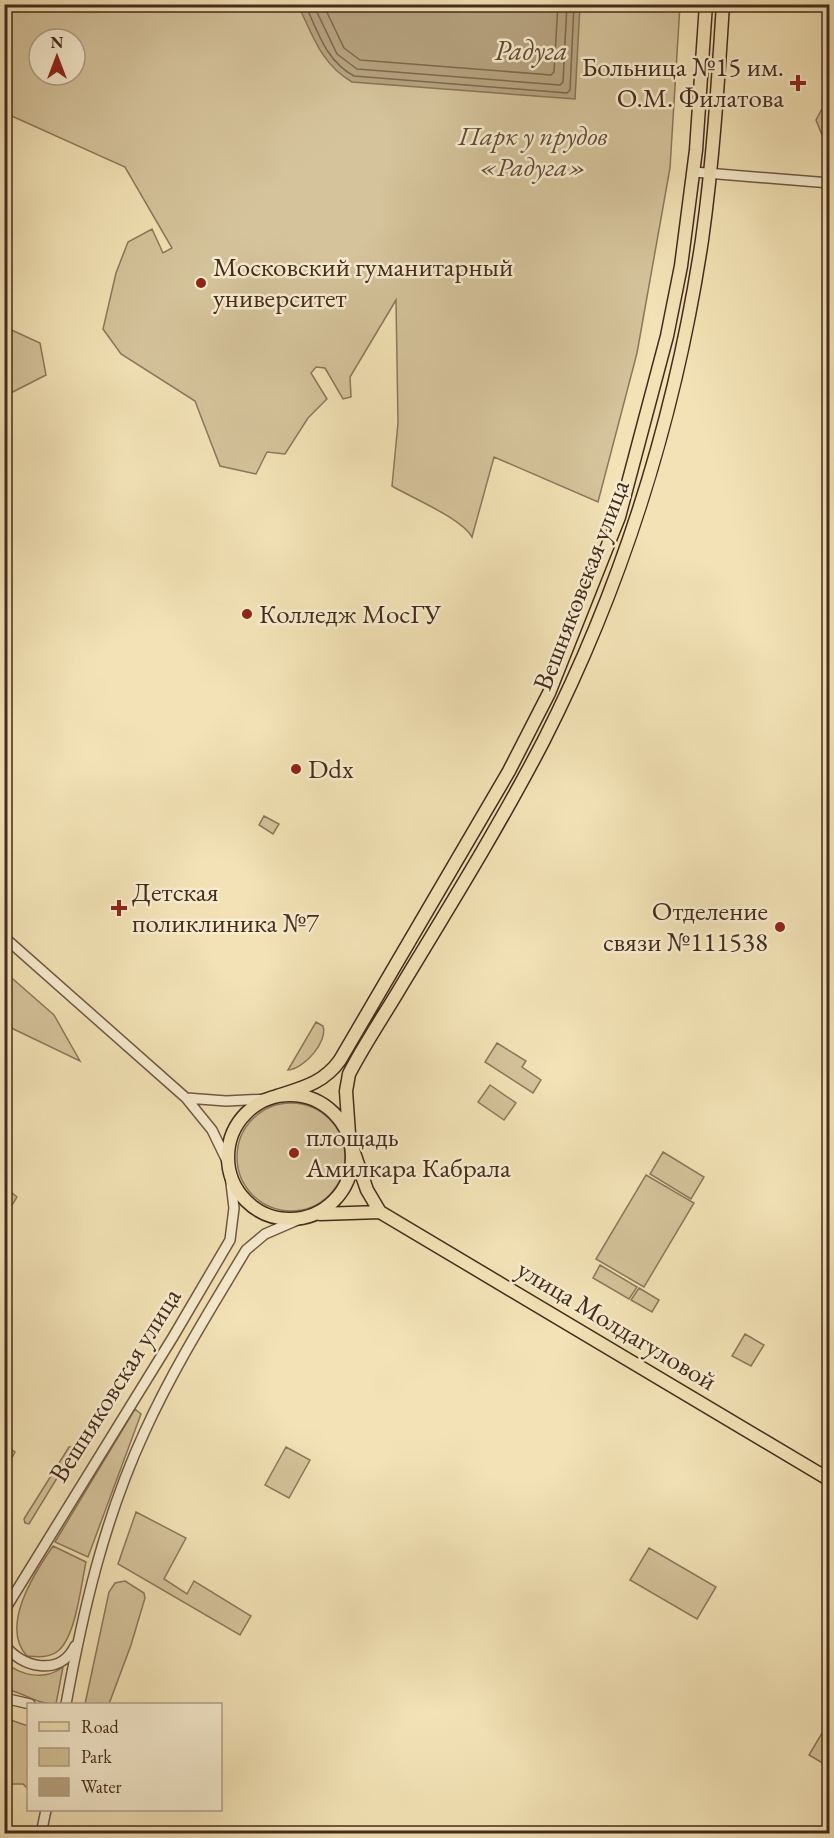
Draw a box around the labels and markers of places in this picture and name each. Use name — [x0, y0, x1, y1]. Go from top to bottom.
place label: Больница №15 им. О.М. Филатова — [582, 49, 784, 115]
marker: Больница №15 им. О.М. Филатова — [789, 74, 807, 92]
place label: Московский гуманитарный университет — [213, 249, 513, 315]
marker: Московский гуманитарный университет — [194, 276, 208, 290]
place label: Колледж МосГУ — [259, 596, 442, 631]
marker: Колледж МосГУ — [240, 607, 254, 621]
place label: Ddx — [308, 751, 354, 786]
marker: Ddx — [289, 762, 303, 776]
place label: Детская поликлиника №7 — [132, 874, 320, 940]
place label: Отделение связи №111538 — [603, 893, 768, 959]
marker: Детская поликлиника №7 — [110, 899, 128, 917]
marker: Отделение связи №111538 — [773, 920, 787, 934]
place label: площадь Амилкара Кабрала — [305, 1119, 511, 1185]
marker: площадь Амилкара Кабрала — [287, 1146, 301, 1160]

